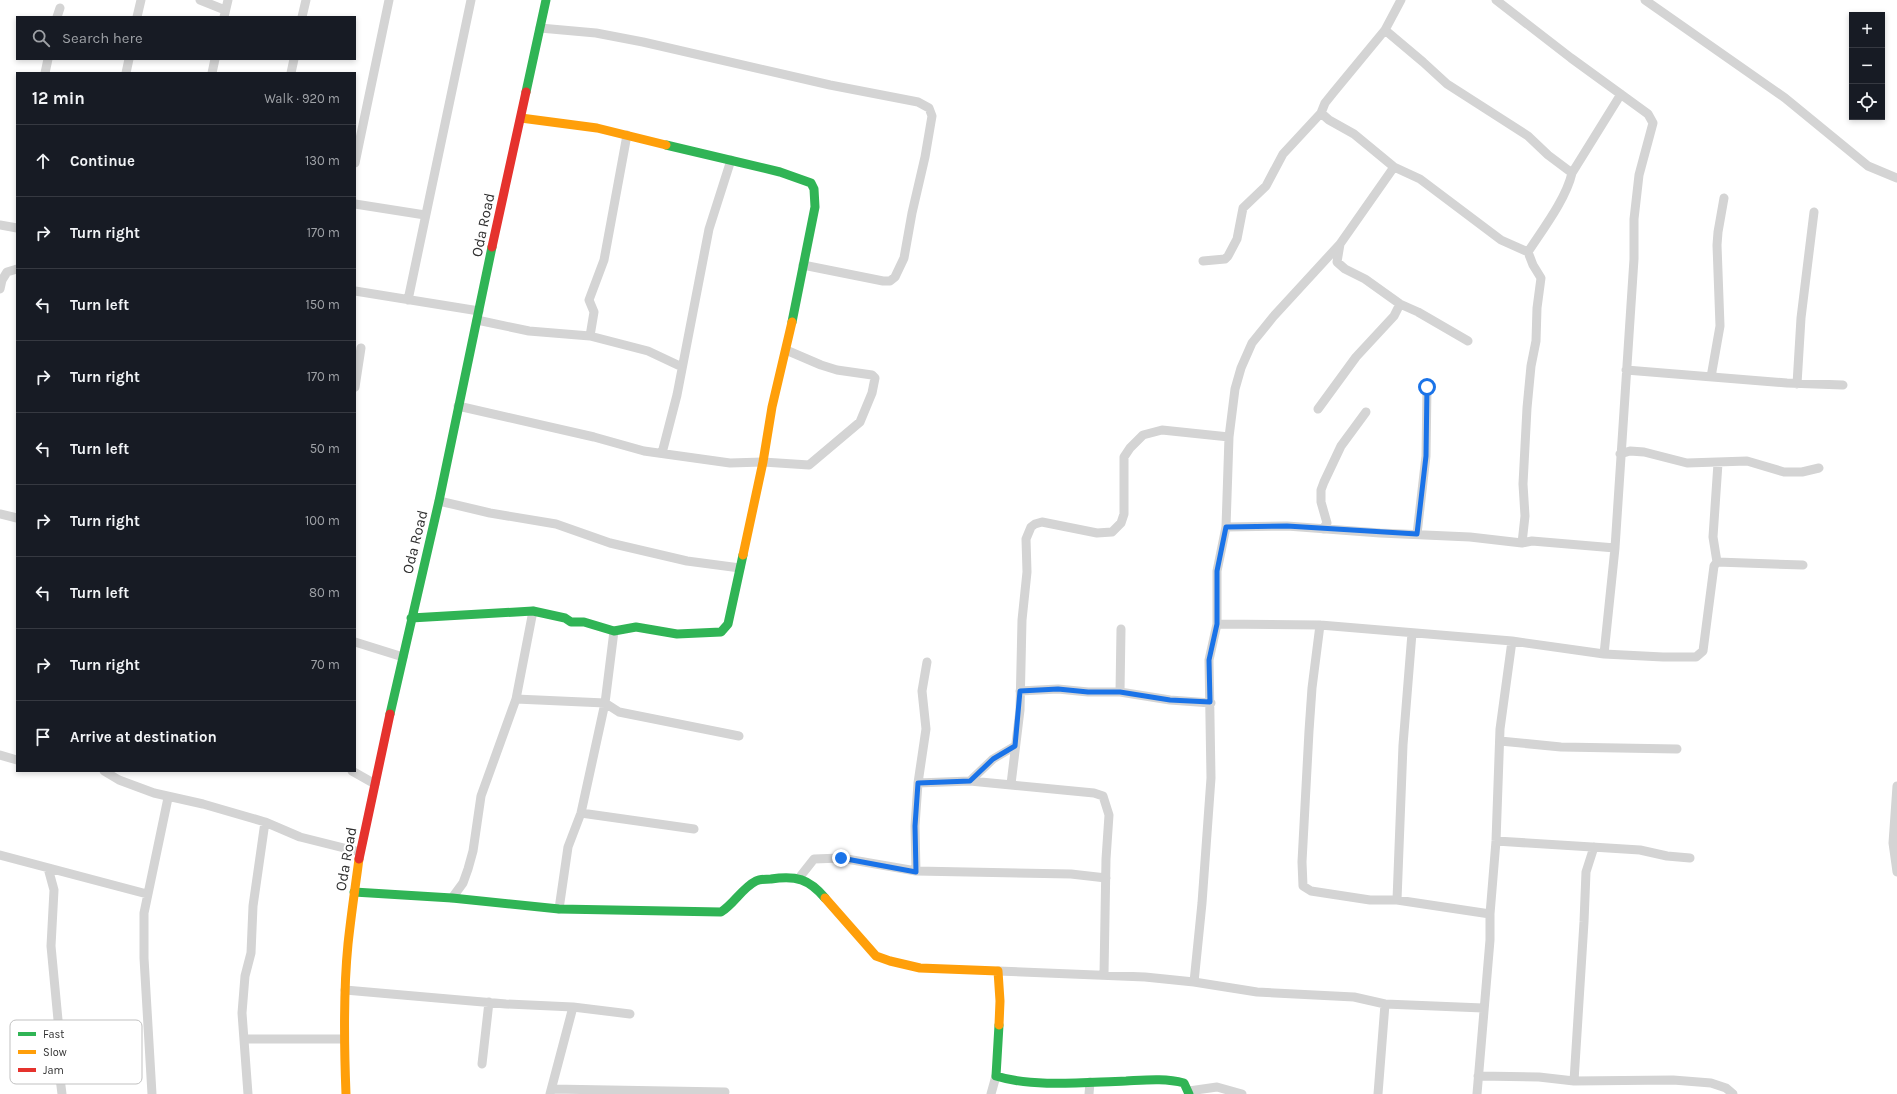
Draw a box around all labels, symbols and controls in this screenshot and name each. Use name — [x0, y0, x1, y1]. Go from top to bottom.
map controls — [1849, 12, 1885, 120]
button: + — [1849, 12, 1885, 48]
search box — [16, 16, 356, 60]
icon: search — [30, 27, 52, 49]
text: Search here — [62, 29, 143, 47]
button: − — [1849, 48, 1885, 84]
button: locate — [1849, 84, 1885, 120]
text: 12 min — [32, 88, 85, 108]
text: Walk · 920 m — [264, 91, 340, 106]
icon: ahead — [32, 150, 54, 172]
text: Continue — [70, 152, 135, 170]
text: 130 m — [305, 153, 340, 168]
street label: Oda Road — [467, 191, 499, 259]
icon: right — [32, 222, 54, 244]
text: Turn right — [70, 224, 140, 242]
text: 170 m — [307, 225, 340, 240]
icon: left — [32, 294, 54, 316]
text: Turn left — [70, 296, 129, 314]
text: 150 m — [305, 297, 340, 312]
icon: right — [32, 366, 54, 388]
text: Turn right — [70, 368, 140, 386]
text: 170 m — [307, 369, 340, 384]
route start — [1418, 378, 1436, 396]
icon: left — [32, 438, 54, 460]
text: Turn left — [70, 440, 129, 458]
text: 50 m — [310, 441, 340, 456]
street label: Oda Road — [398, 508, 432, 576]
icon: right — [32, 510, 54, 532]
text: Turn right — [70, 512, 140, 530]
text: 100 m — [305, 513, 340, 528]
icon: left — [32, 582, 54, 604]
text: Turn left — [70, 584, 129, 602]
text: 80 m — [309, 585, 340, 600]
icon: right — [32, 654, 54, 676]
text: Turn right — [70, 656, 140, 674]
text: 70 m — [311, 657, 340, 672]
icon: arrive — [32, 726, 54, 748]
text: Arrive at destination — [70, 728, 217, 746]
street label: Oda Road — [331, 825, 361, 893]
route end — [832, 849, 850, 867]
legend — [10, 1020, 142, 1084]
text: Fast — [43, 1028, 64, 1041]
text: Slow — [43, 1046, 67, 1059]
text: Jam — [43, 1064, 64, 1077]

